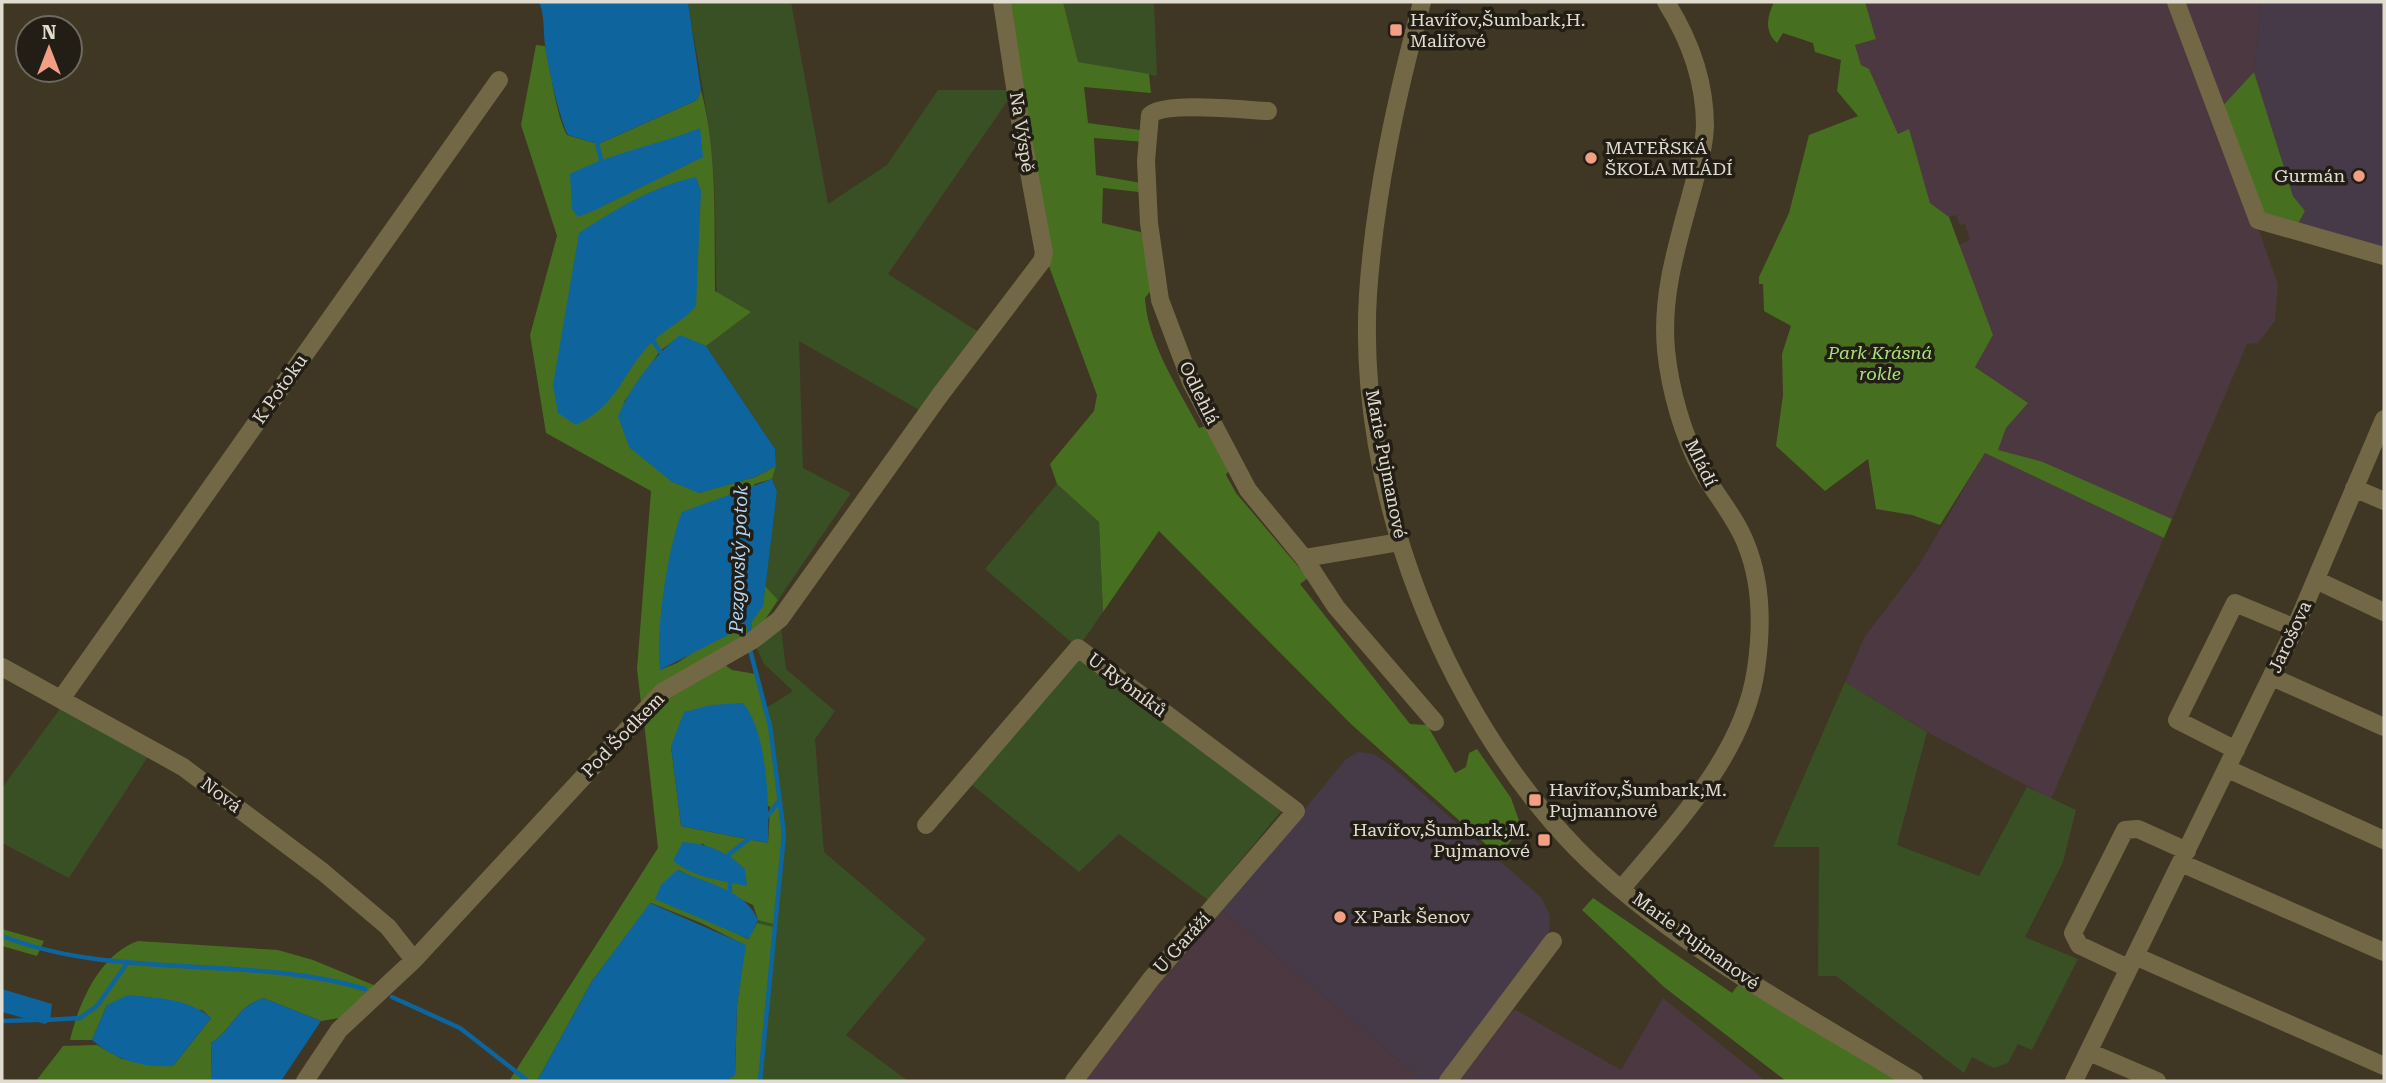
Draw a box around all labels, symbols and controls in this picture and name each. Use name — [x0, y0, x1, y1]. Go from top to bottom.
place label: Havířov,Šumbark,H. Malířové — [1410, 9, 1585, 51]
north arrow — [14, 14, 84, 84]
text: N — [42, 21, 57, 44]
marker: Havířov,Šumbark,H. Malířové — [1388, 22, 1404, 38]
street label: Na Výspě — [1006, 90, 1039, 174]
place label: MATEŘSKÁ ŠKOLA MLÁDÍ — [1605, 137, 1733, 179]
marker: MATEŘSKÁ ŠKOLA MLÁDÍ — [1583, 150, 1599, 166]
place label: Gurmán — [2274, 165, 2345, 186]
marker: Gurmán — [2351, 168, 2367, 184]
park label: Park Krásná rokle — [1827, 342, 1932, 384]
street label: K Potoku — [248, 350, 311, 427]
street label: Odlehlá — [1175, 358, 1224, 428]
street label: Marie Pujmanové — [1362, 388, 1411, 540]
street label: Mládí — [1681, 436, 1722, 490]
water label: Pezgovský potok — [724, 484, 753, 634]
street label: Jarošova — [2264, 597, 2315, 676]
street label: U Rybníků — [1084, 648, 1171, 721]
street label: Pod Šodkem — [577, 688, 668, 781]
street label: Nová — [197, 773, 246, 817]
place label: Havířov,Šumbark,M. Pujmannové — [1549, 779, 1727, 821]
marker: Havířov,Šumbark,M. Pujmannové — [1527, 792, 1543, 808]
place label: Havířov,Šumbark,M. Pujmanové — [1352, 819, 1530, 861]
marker: Havířov,Šumbark,M. Pujmanové — [1536, 832, 1552, 848]
street label: Marie Pujmanové — [1629, 888, 1764, 994]
place label: X Park Šenov — [1354, 906, 1471, 927]
street label: U Garáží — [1149, 908, 1214, 977]
marker: X Park Šenov — [1332, 909, 1348, 925]

